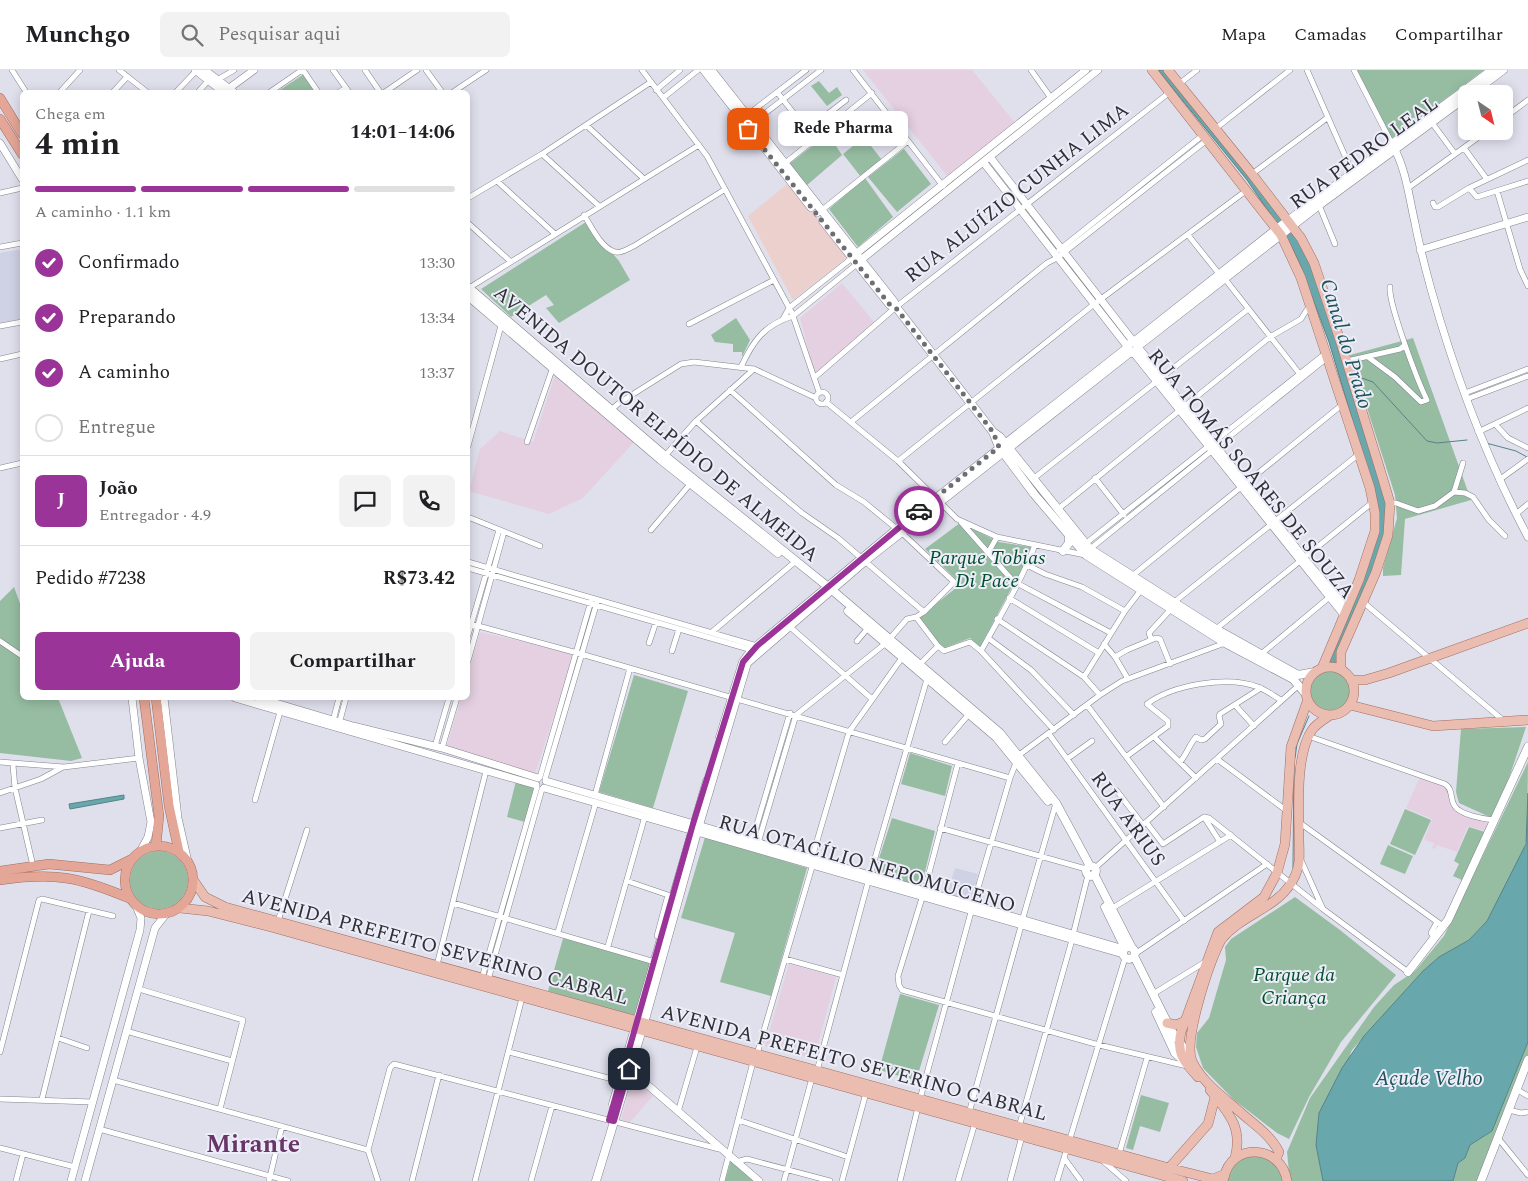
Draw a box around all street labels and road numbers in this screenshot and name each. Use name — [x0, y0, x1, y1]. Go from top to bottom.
street label: RUA PEDRO LEAL — [1284, 89, 1444, 217]
street label: RUA ALUÍZIO CUNHA LIMA — [898, 96, 1136, 290]
street label: AVENIDA DOUTOR ELPÍDIO DE ALMEIDA — [487, 278, 825, 570]
street label: RUA TOMÁS SOARES DE SOUZA — [1140, 342, 1362, 606]
street label: RUA ARIUS — [1083, 765, 1173, 873]
street label: RUA OTACÍLIO NEPOMUCENO — [715, 807, 1019, 921]
street label: AVENIDA PREFEITO SEVERINO CABRAL — [238, 881, 632, 1013]
street label: AVENIDA PREFEITO SEVERINO CABRAL — [657, 997, 1051, 1129]

